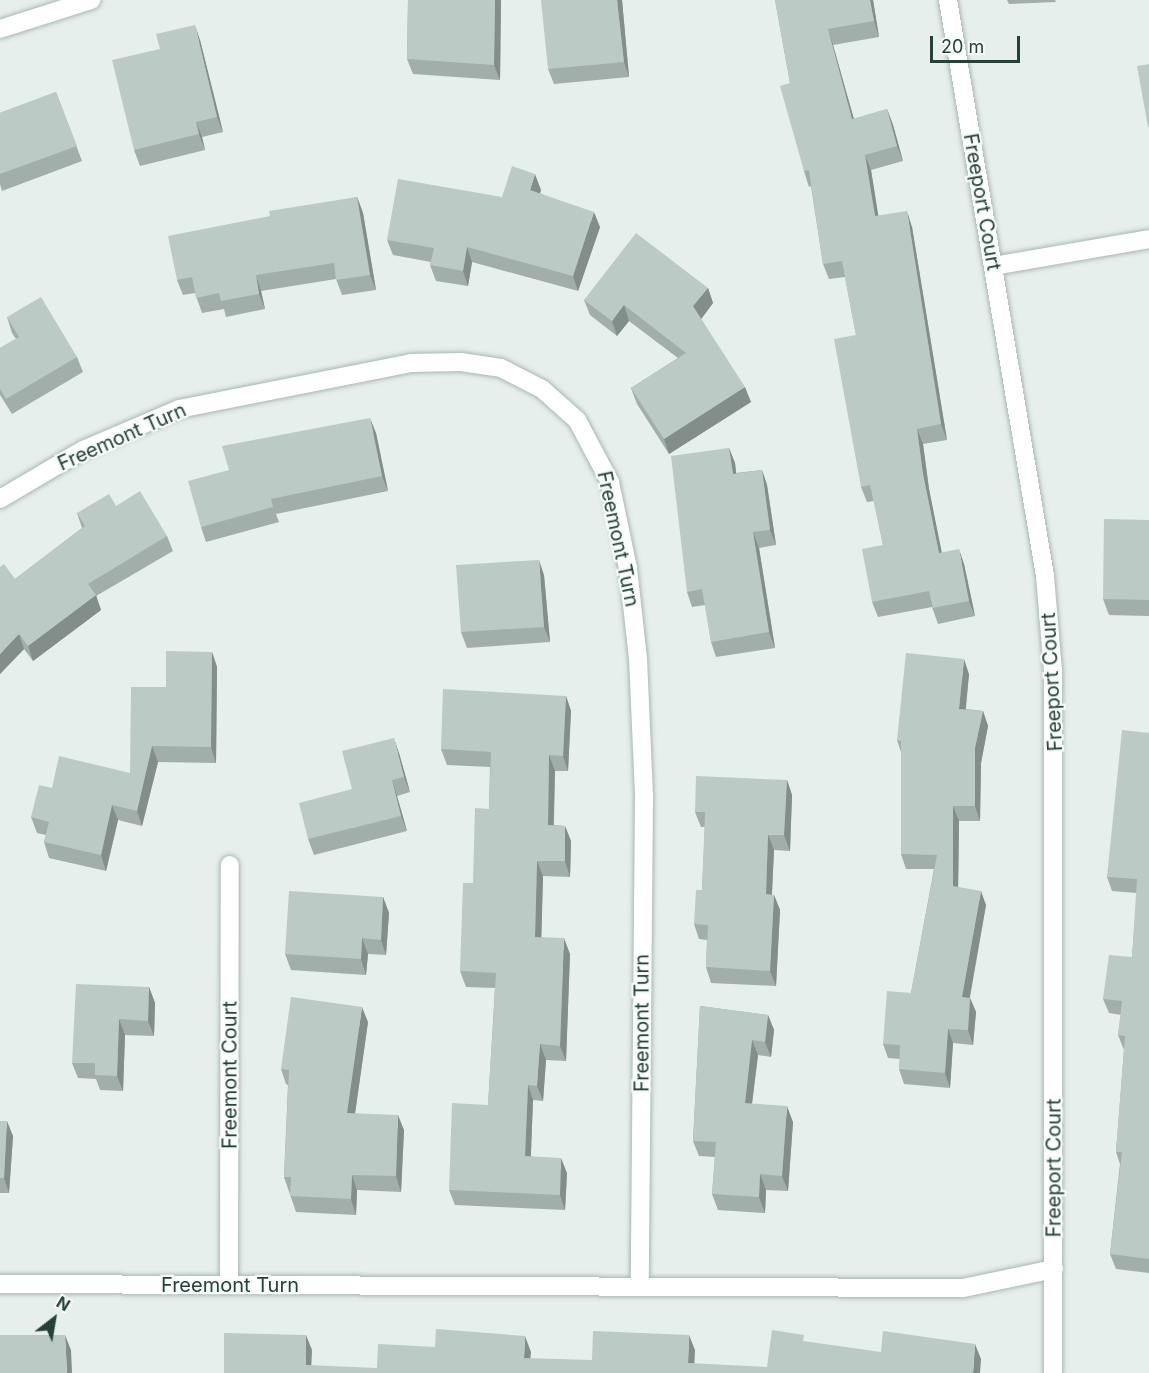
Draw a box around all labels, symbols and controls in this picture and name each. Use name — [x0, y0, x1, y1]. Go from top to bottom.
scale bar — [933, 24, 1023, 62]
text: 20 m — [941, 36, 984, 57]
street label: Freeport Court — [958, 132, 1006, 272]
street label: Freemont Turn — [54, 398, 190, 476]
street label: Freemont Turn — [592, 469, 644, 609]
street label: Freeport Court — [1036, 612, 1068, 752]
street label: Freemont Turn — [630, 954, 654, 1092]
street label: Freemont Court — [218, 1001, 242, 1149]
street label: Freeport Court — [1042, 1099, 1066, 1237]
street label: Freemont Turn — [161, 1273, 299, 1297]
north arrow — [24, 1289, 84, 1349]
text: N — [53, 1292, 74, 1315]

